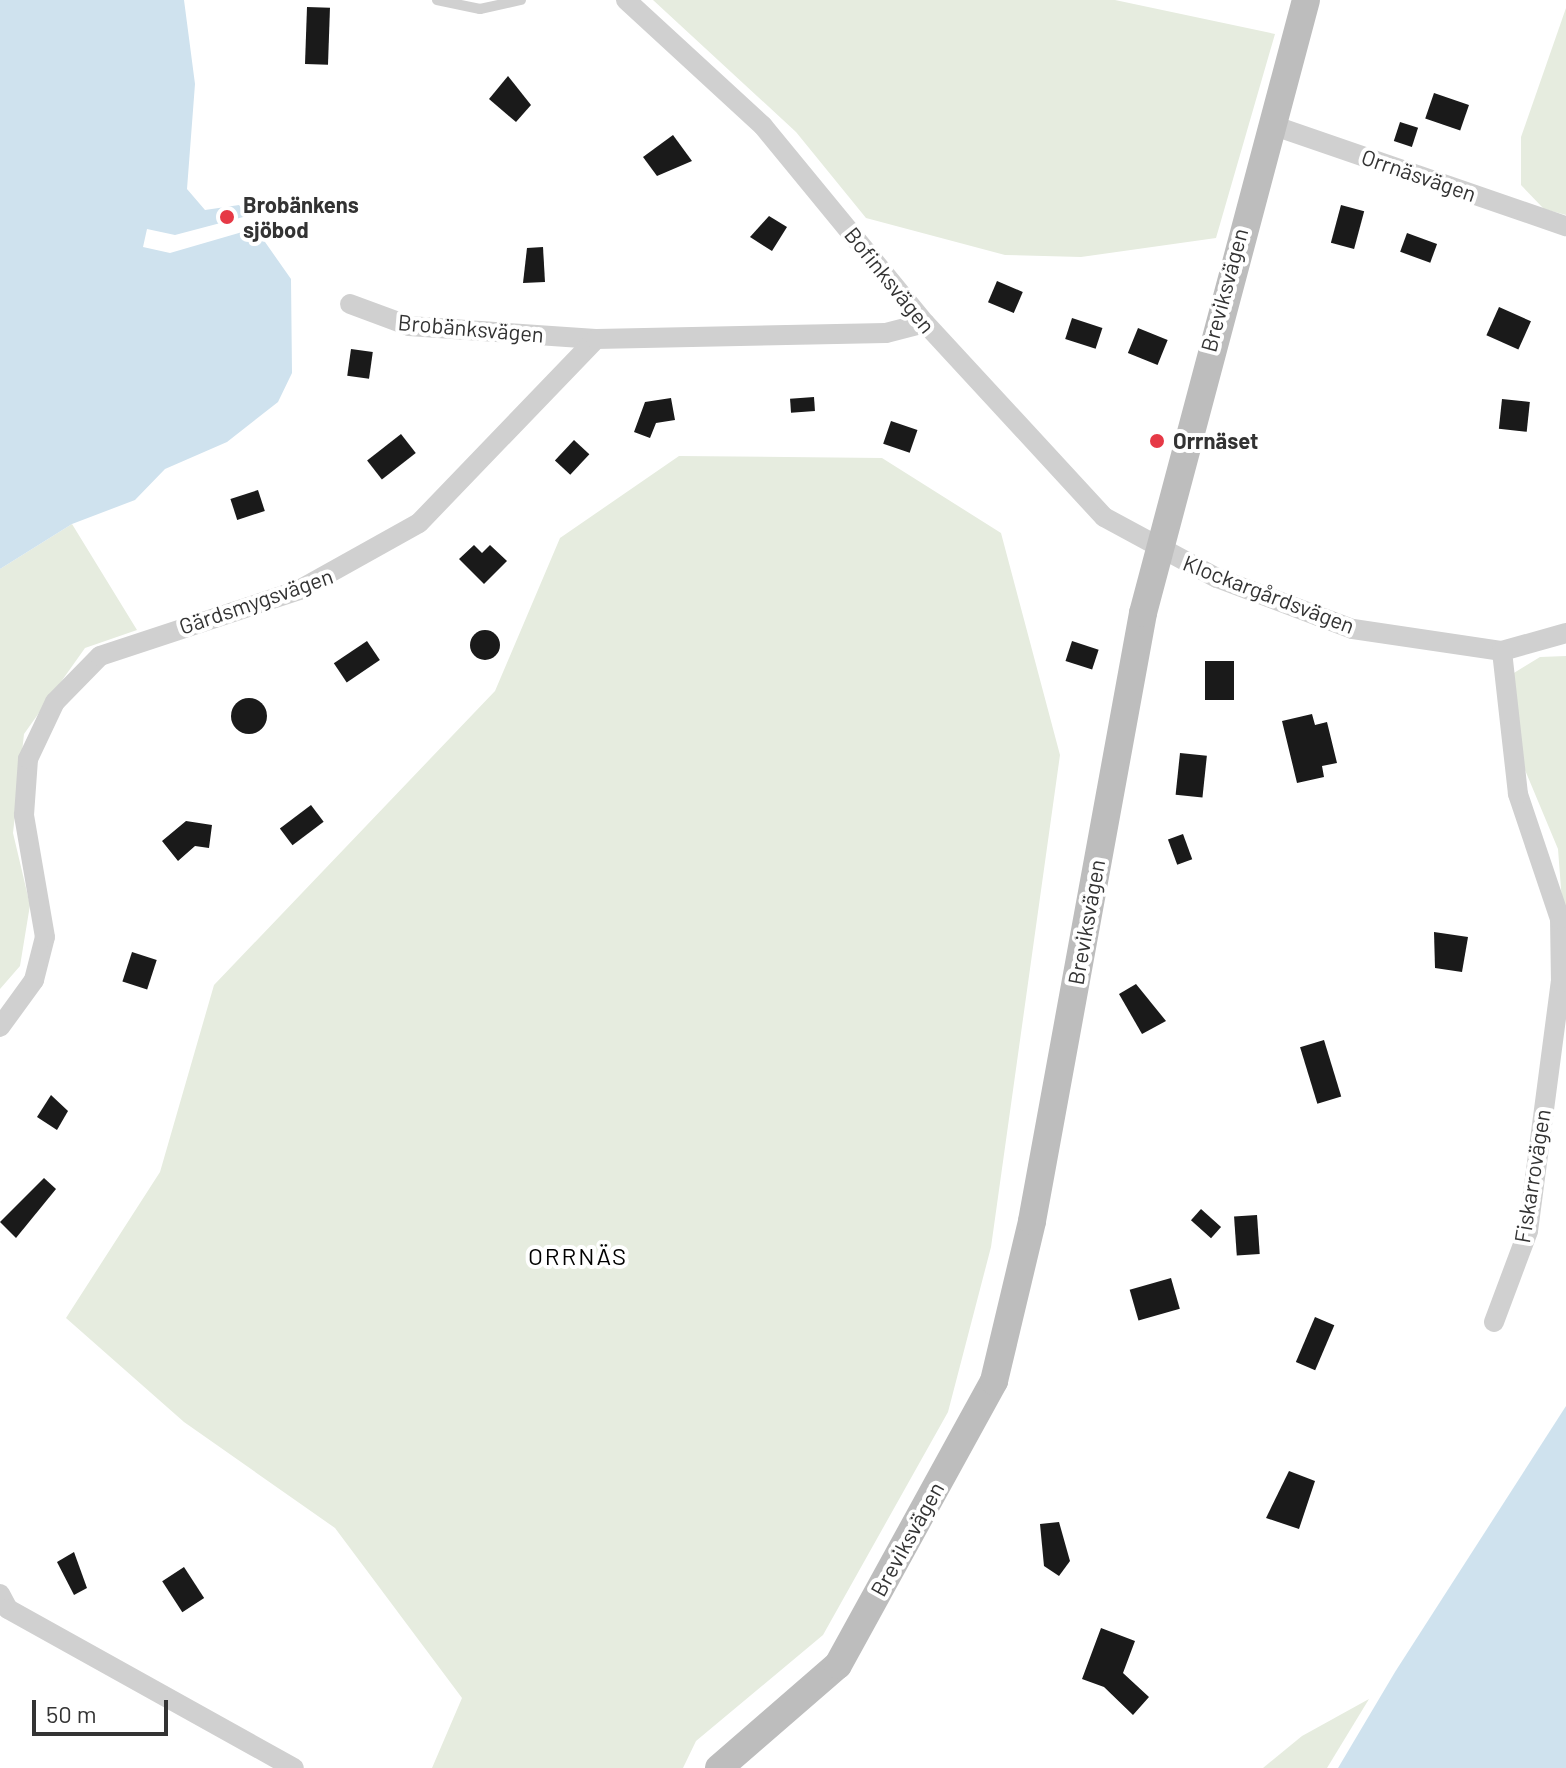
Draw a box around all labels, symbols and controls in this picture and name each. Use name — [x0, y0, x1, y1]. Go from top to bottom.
street label: Orrnäsvägen — [1358, 143, 1480, 207]
place label: Brobänkens sjöbod — [243, 191, 359, 242]
marker: Brobänkens sjöbod — [218, 208, 236, 226]
street label: Bofinksvägen — [839, 222, 941, 338]
street label: Breviksvägen — [1195, 225, 1253, 355]
street label: Brobänksvägen — [397, 308, 545, 348]
place label: Orrnäset — [1173, 428, 1258, 454]
marker: Orrnäset — [1148, 432, 1166, 450]
street label: Klockargårdsvägen — [1180, 549, 1358, 639]
street label: Gärdsmygsvägen — [176, 562, 336, 640]
street label: Breviksvägen — [1062, 857, 1110, 987]
street label: Fiskarrovägen — [1508, 1107, 1556, 1245]
district label: ORRNÄS — [528, 1242, 628, 1270]
street label: Breviksvägen — [865, 1477, 949, 1601]
scale bar — [36, 1684, 172, 1734]
text: 50 m — [46, 1699, 97, 1728]

